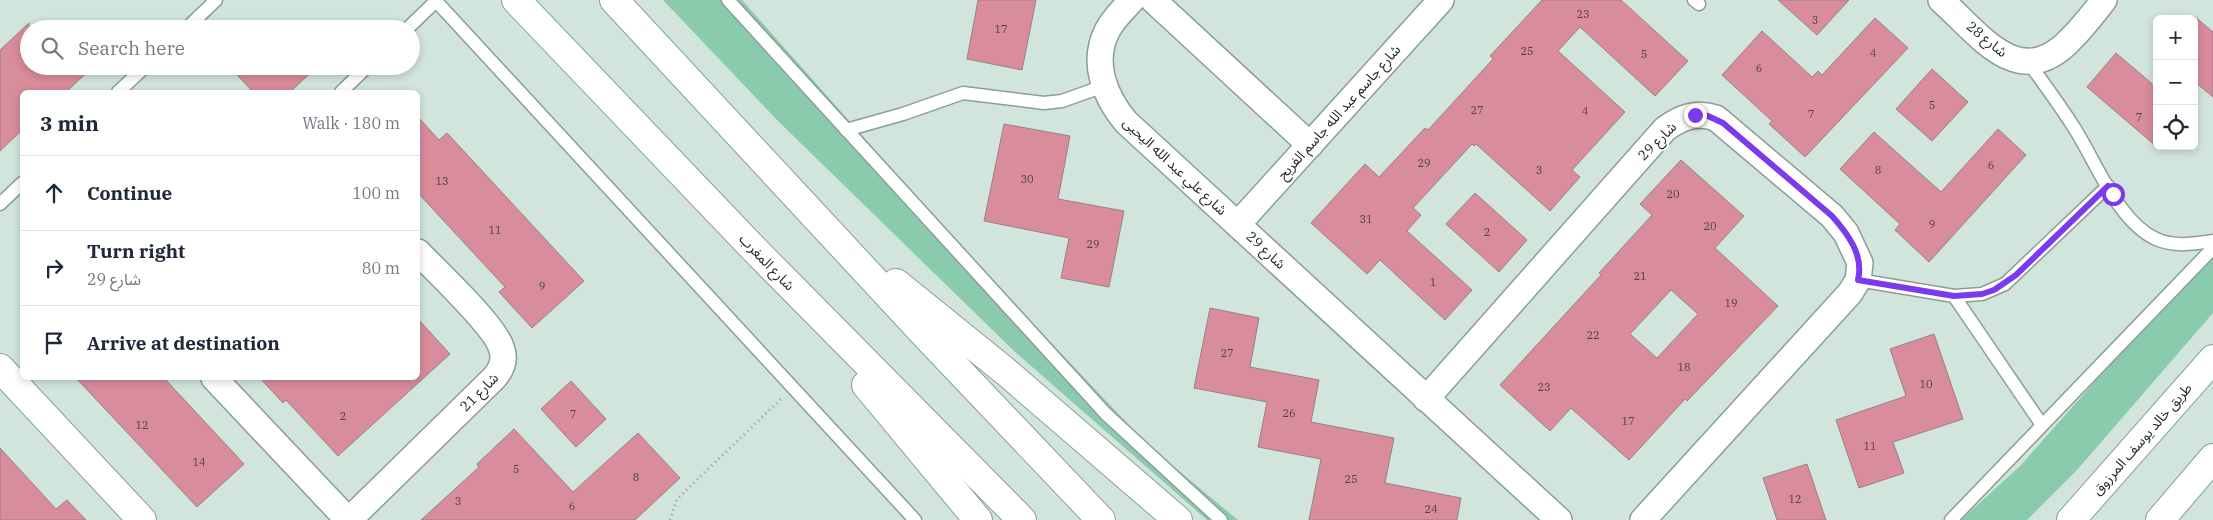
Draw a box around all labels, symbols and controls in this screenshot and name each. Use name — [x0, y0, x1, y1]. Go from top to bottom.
house number: 23 — [1576, 7, 1590, 21]
house number: 3 — [1812, 13, 1818, 27]
map controls — [2153, 15, 2198, 150]
button: + — [2153, 15, 2198, 60]
street label: شارع 28 — [1962, 17, 2011, 62]
search box — [20, 20, 420, 75]
house number: 17 — [994, 22, 1008, 36]
icon: search — [38, 34, 66, 62]
text: Search here — [78, 36, 185, 60]
street label: شارع جاسم عبد الله جاسم الفريح — [1274, 41, 1406, 185]
house number: 25 — [1520, 44, 1534, 58]
house number: 4 — [1870, 46, 1877, 60]
house number: 5 — [1641, 47, 1647, 61]
button: − — [2153, 60, 2198, 105]
house number: 6 — [1756, 61, 1762, 75]
house number: 5 — [1929, 98, 1935, 112]
house number: 27 — [1470, 103, 1484, 117]
house number: 4 — [1582, 104, 1589, 118]
route end — [1684, 104, 1707, 127]
button: locate — [2153, 105, 2198, 150]
house number: 7 — [1808, 107, 1814, 121]
text: 3 min — [40, 109, 99, 137]
house number: 7 — [2136, 110, 2142, 124]
text: Walk · 180 m — [302, 113, 400, 133]
street label: شارع علي عبد الله اليحيى — [1118, 113, 1231, 221]
street label: شارع 29 — [1634, 118, 1682, 166]
house number: 29 — [1417, 156, 1431, 170]
house number: 6 — [1988, 158, 1994, 172]
house number: 3 — [1536, 163, 1542, 177]
house number: 8 — [1875, 163, 1881, 177]
house number: 30 — [1020, 172, 1034, 186]
house number: 13 — [435, 174, 449, 188]
icon: ahead — [40, 179, 68, 207]
text: Continue — [87, 181, 172, 205]
text: 100 m — [352, 183, 400, 203]
route start — [2102, 183, 2125, 206]
house number: 20 — [1666, 187, 1680, 201]
house number: 31 — [1359, 212, 1373, 226]
house number: 9 — [1929, 217, 1935, 231]
house number: 20 — [1703, 219, 1717, 233]
house number: 11 — [488, 223, 502, 237]
house number: 2 — [1484, 225, 1490, 239]
street label: شارع 29 — [1241, 227, 1289, 274]
street label: شارع المغرب — [734, 230, 799, 296]
house number: 29 — [1086, 237, 1100, 251]
text: Turn right — [87, 239, 185, 263]
icon: right — [40, 254, 68, 282]
text: 80 m — [362, 258, 400, 278]
text: شارع 29 — [87, 269, 141, 289]
house number: 21 — [1633, 269, 1647, 283]
house number: 1 — [1430, 275, 1436, 289]
house number: 9 — [539, 279, 545, 293]
house number: 19 — [1724, 296, 1738, 310]
house number: 22 — [1586, 328, 1600, 342]
icon: arrive — [40, 329, 68, 357]
text: Arrive at destination — [87, 331, 280, 355]
house number: 27 — [1220, 346, 1234, 360]
house number: 18 — [1677, 360, 1691, 374]
street label: شارع 21 — [456, 369, 504, 417]
house number: 10 — [1919, 377, 1933, 391]
street label: طريق خالد يوسف المرزوق — [2088, 379, 2197, 500]
house number: 23 — [1537, 380, 1551, 394]
house number: 26 — [1282, 406, 1296, 420]
house number: 7 — [570, 407, 576, 421]
house number: 2 — [340, 409, 346, 423]
house number: 17 — [1621, 414, 1635, 428]
house number: 12 — [135, 418, 149, 432]
house number: 11 — [1863, 439, 1877, 453]
house number: 14 — [192, 455, 206, 469]
house number: 5 — [513, 462, 519, 476]
house number: 8 — [633, 470, 639, 484]
house number: 25 — [1344, 472, 1358, 486]
house number: 12 — [1788, 492, 1802, 506]
house number: 3 — [455, 494, 461, 508]
house number: 6 — [569, 499, 575, 513]
house number: 24 — [1424, 502, 1438, 516]

